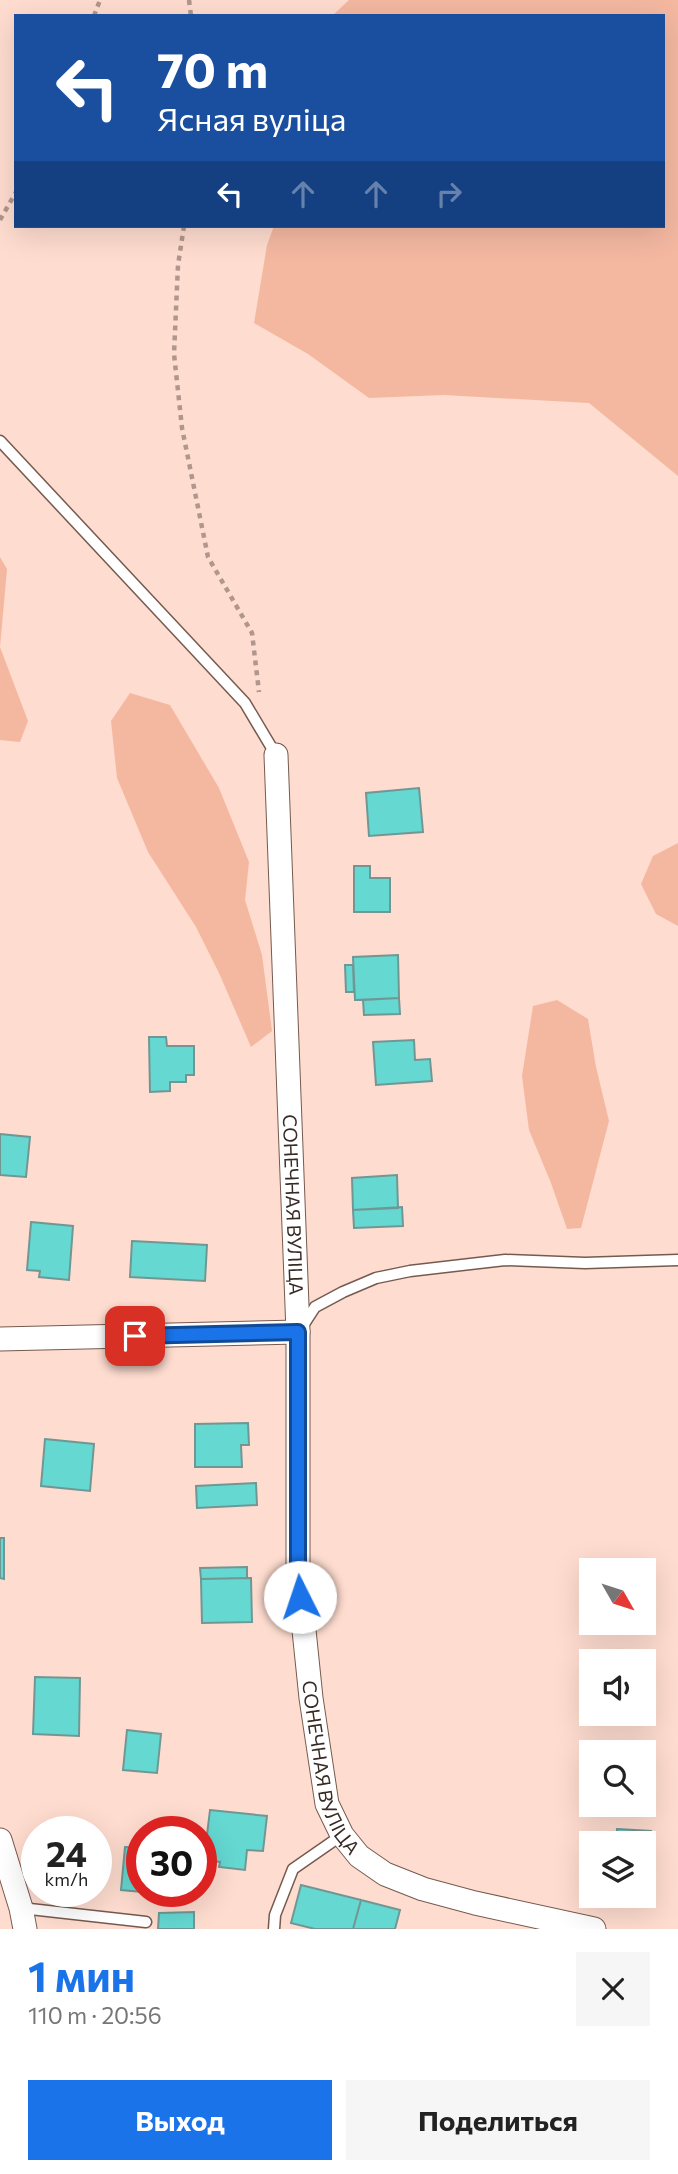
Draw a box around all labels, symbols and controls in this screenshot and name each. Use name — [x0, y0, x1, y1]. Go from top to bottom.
text: 70 m — [157, 38, 268, 98]
icon: left — [42, 42, 133, 133]
text: Ясная вуліца — [157, 98, 346, 138]
icon: left — [211, 175, 249, 213]
icon: ahead — [284, 175, 322, 213]
icon: ahead — [357, 175, 395, 213]
icon: right — [430, 175, 468, 213]
street label: СОНЕЧНАЯ ВУЛІЦА — [279, 1114, 309, 1296]
pin — [105, 1306, 165, 1366]
icon: arrive — [116, 1317, 154, 1355]
north arrow — [579, 1558, 656, 1634]
map controls — [579, 1558, 656, 1908]
position arrow — [263, 1560, 337, 1634]
button: sound — [579, 1649, 656, 1726]
street label: СОНЕЧНАЯ ВУЛІЦА — [298, 1679, 365, 1859]
button: search — [579, 1740, 656, 1817]
speed limit sign: 30 — [126, 1816, 217, 1907]
text: 24 — [46, 1831, 87, 1874]
button: layers — [579, 1831, 656, 1908]
text: km/h — [45, 1868, 88, 1890]
text: 1 мин — [28, 1949, 135, 2001]
button: close — [576, 1952, 650, 2026]
text: 110 m · 20:56 — [28, 2001, 162, 2029]
button: Выход — [28, 2080, 332, 2160]
button: Поделиться — [346, 2080, 650, 2160]

